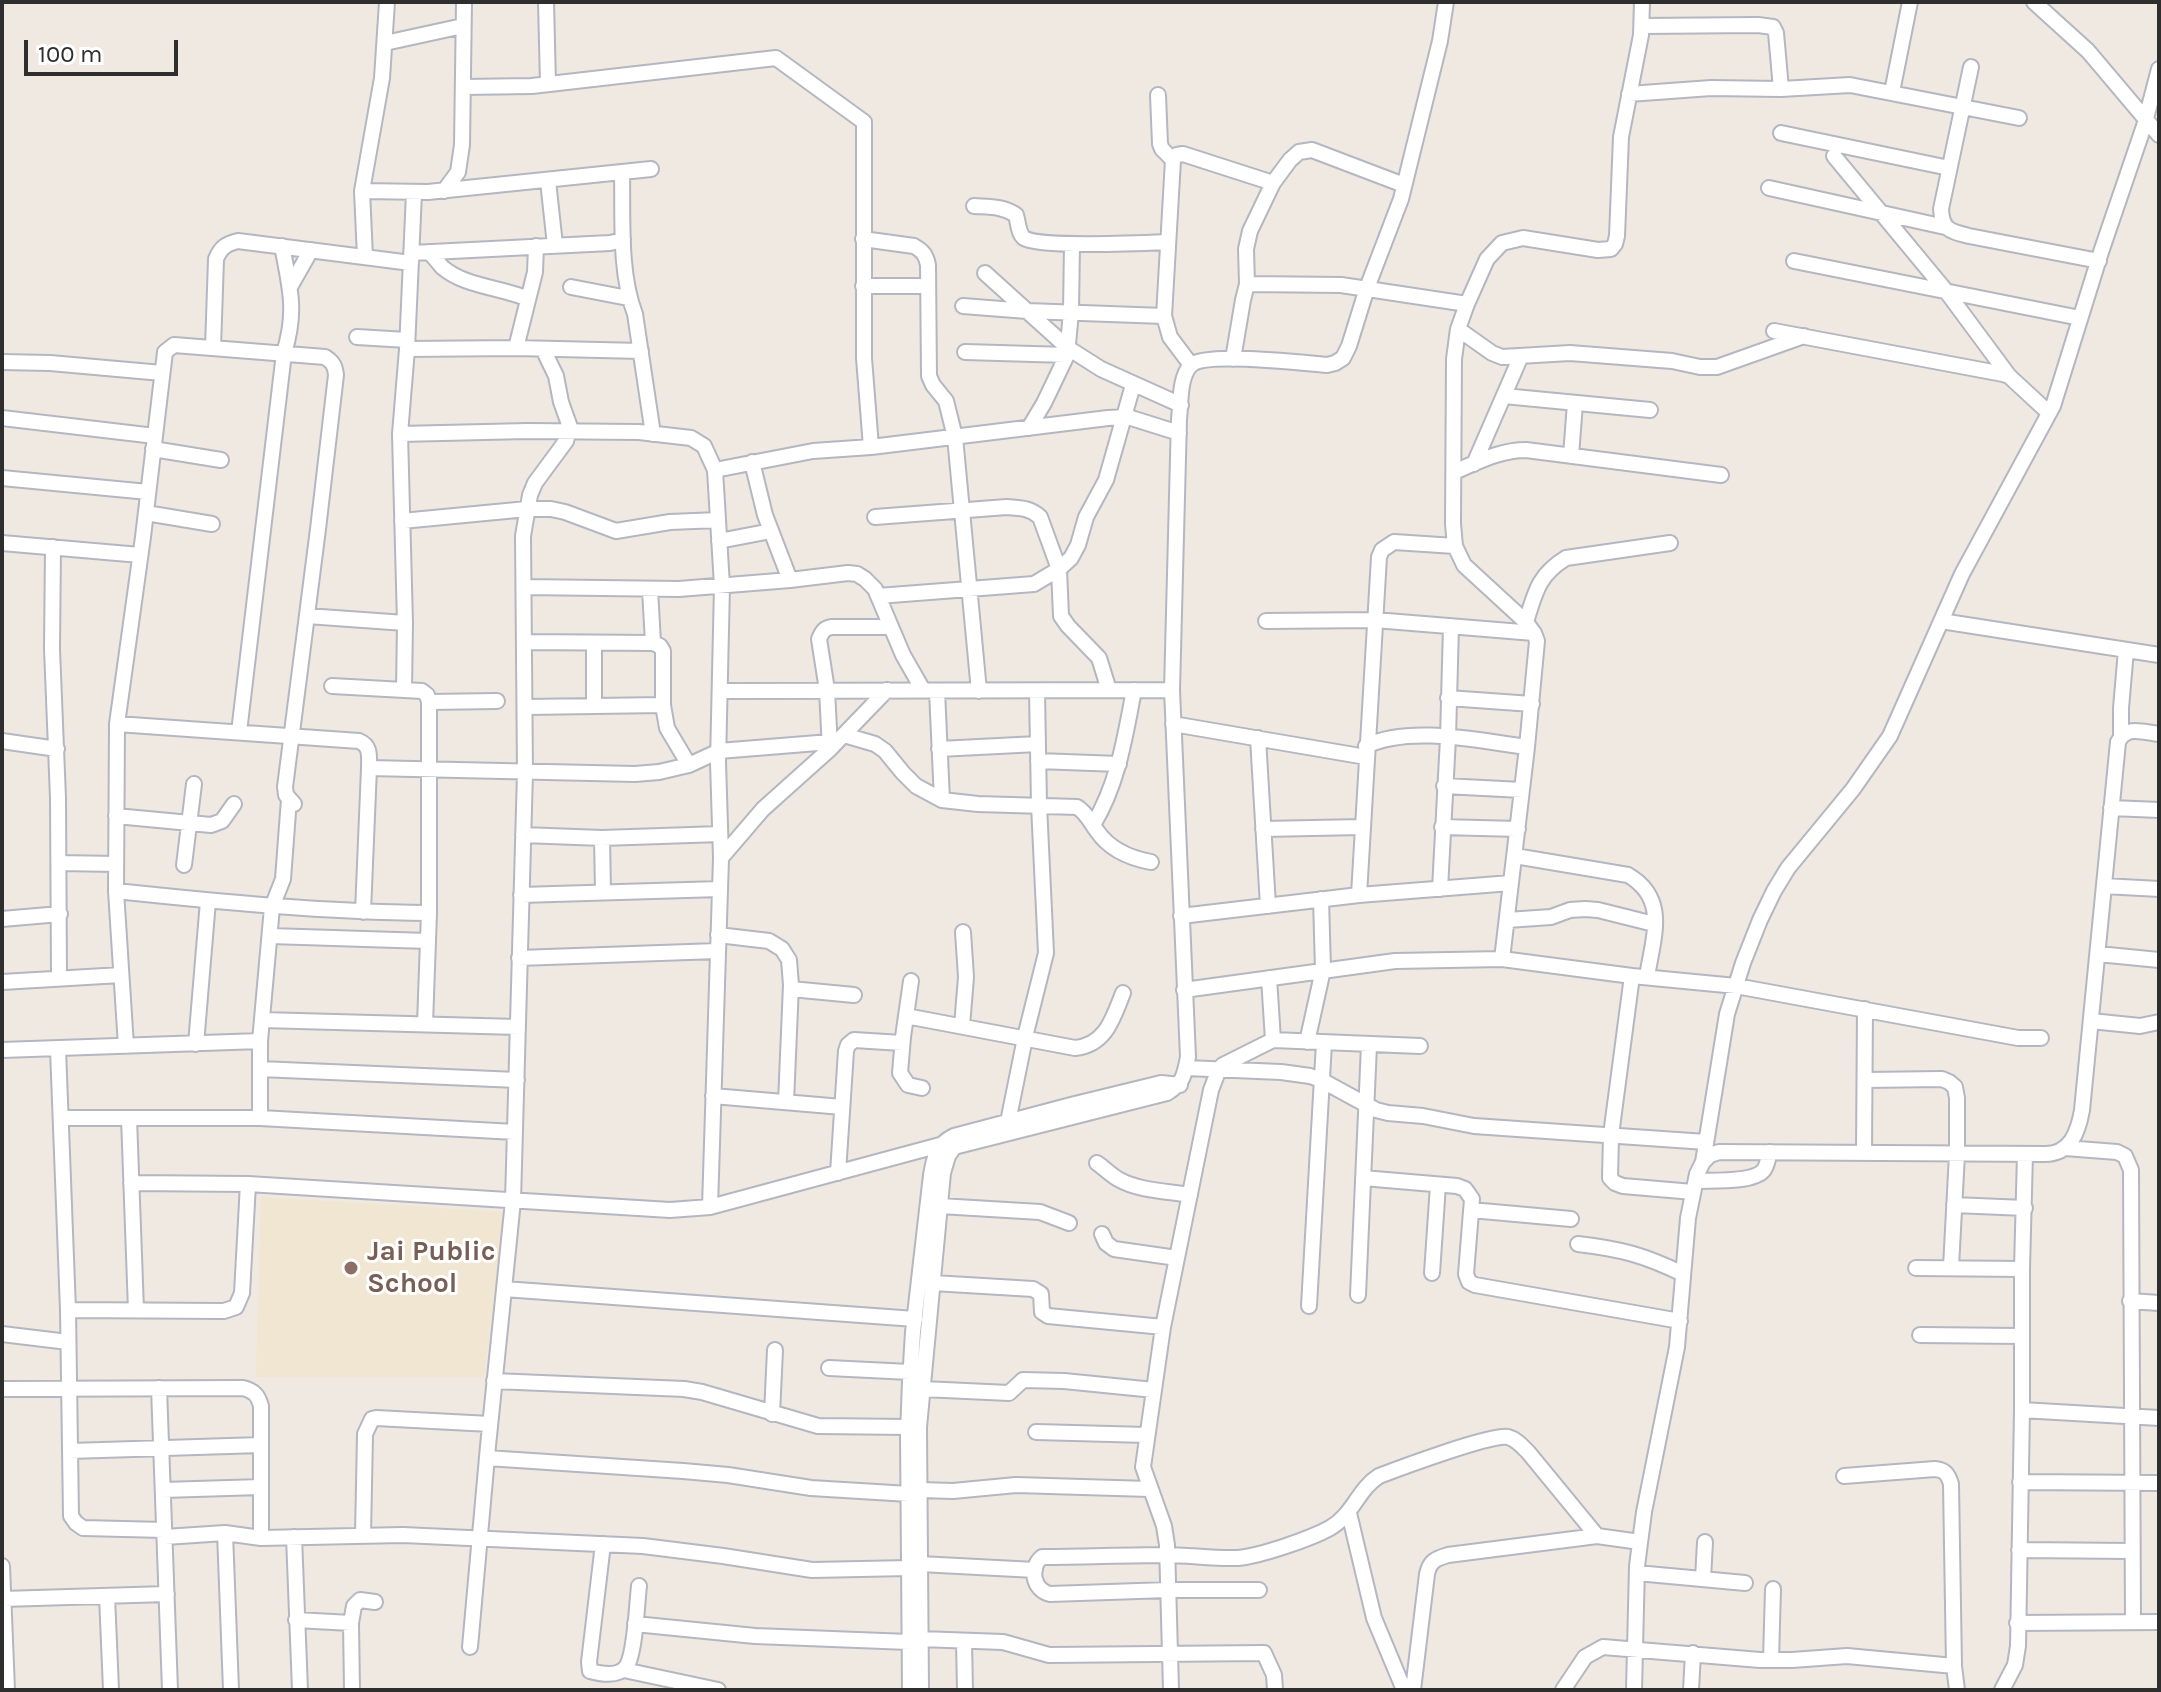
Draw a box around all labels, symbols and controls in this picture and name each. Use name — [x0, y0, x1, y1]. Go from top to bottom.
scale bar — [28, 24, 182, 74]
text: 100 m — [38, 40, 103, 68]
place label: Jai Public School — [367, 1235, 496, 1301]
marker: Jai Public School — [342, 1259, 360, 1277]

